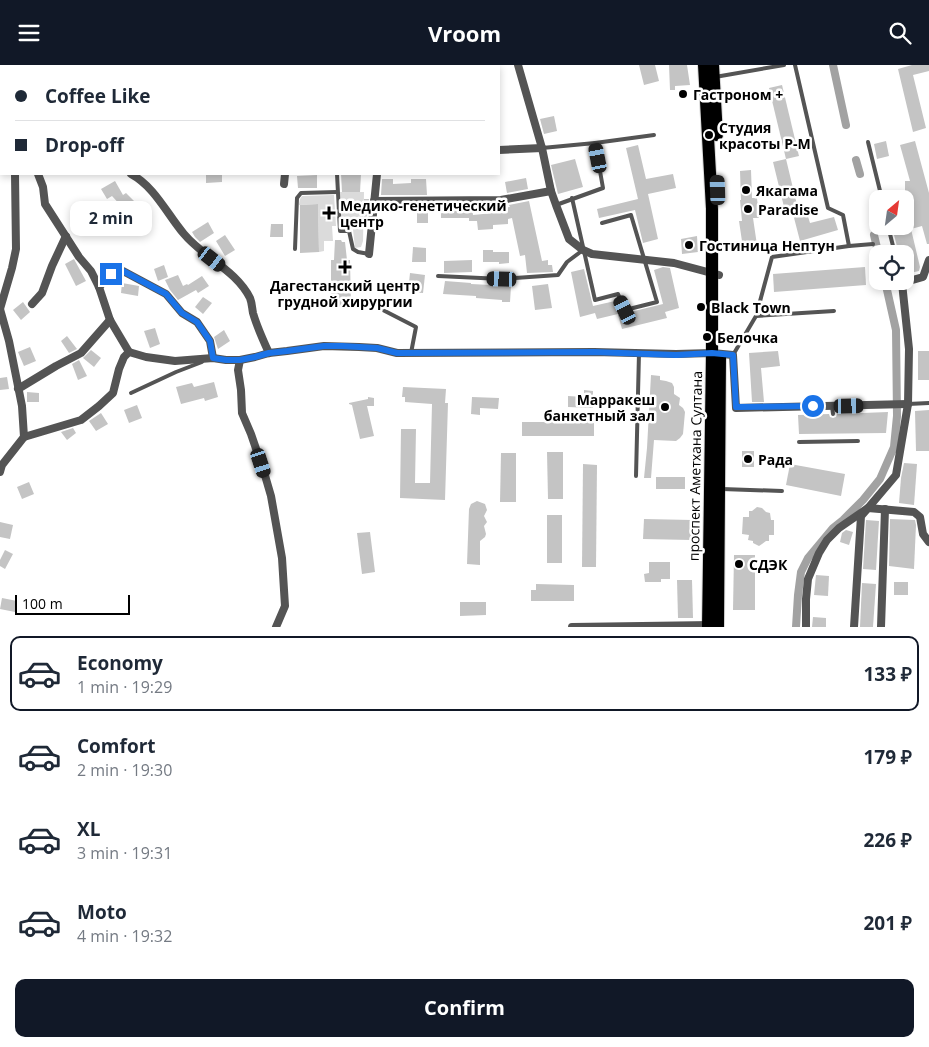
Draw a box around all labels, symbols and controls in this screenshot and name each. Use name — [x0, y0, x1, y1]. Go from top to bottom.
text: Vroom — [428, 18, 501, 48]
icon: menu — [15, 19, 43, 47]
icon: search — [886, 19, 914, 47]
text: Coffee Like — [45, 83, 151, 109]
place label: Гастроном + — [693, 85, 783, 104]
marker: Гастроном + — [677, 88, 689, 100]
place label: Студия красоты Р-М — [719, 118, 811, 153]
marker: Студия красоты Р-М — [703, 129, 715, 141]
text: Drop-off — [45, 132, 124, 158]
car — [587, 142, 608, 174]
car — [709, 175, 726, 205]
place label: Якагама — [755, 181, 818, 200]
marker: Якагама — [740, 184, 752, 196]
north arrow — [869, 190, 914, 235]
map controls — [869, 190, 914, 290]
place label: Медико-генетический центр — [340, 196, 507, 231]
place label: Paradise — [758, 200, 818, 219]
callout: 2 min — [70, 201, 152, 237]
marker: Paradise — [742, 203, 754, 215]
marker: Медико-генетический центр — [322, 206, 336, 220]
text: 2 min — [89, 207, 133, 229]
place label: Гостиница Нептун — [699, 236, 835, 255]
marker: Гостиница Нептун — [683, 239, 695, 251]
car — [195, 244, 228, 274]
button: locate — [869, 245, 914, 290]
marker: Дагестанский центр грудной хирургии — [338, 260, 352, 274]
route end — [100, 263, 122, 285]
car — [486, 271, 517, 287]
place label: Дагестанский центр грудной хирургии — [270, 276, 420, 311]
car — [611, 293, 638, 327]
place label: Black Town — [711, 298, 791, 317]
marker: Black Town — [695, 301, 707, 313]
place label: Белочка — [717, 328, 778, 347]
marker: Белочка — [701, 331, 713, 343]
street label: проспект Аметхана Султана — [684, 371, 706, 561]
place label: Марракеш банкетный зал — [544, 390, 655, 425]
route start — [802, 395, 824, 417]
car — [833, 398, 864, 414]
marker: Марракеш банкетный зал — [659, 401, 671, 413]
car — [249, 446, 272, 480]
place label: Рада — [758, 450, 793, 469]
marker: Рада — [742, 453, 754, 465]
place label: СДЭК — [749, 555, 788, 574]
marker: СДЭК — [733, 558, 745, 570]
scale bar — [15, 592, 130, 615]
text: 100 m — [22, 594, 63, 613]
text: Economy — [77, 650, 163, 676]
icon: car — [17, 651, 62, 696]
text: 133 ₽ — [863, 661, 912, 687]
text: 1 min · 19:29 — [77, 676, 172, 698]
text: Comfort — [77, 733, 156, 759]
icon: car — [17, 734, 62, 779]
text: 179 ₽ — [863, 744, 912, 770]
text: 2 min · 19:30 — [77, 759, 172, 781]
text: XL — [77, 816, 100, 842]
icon: car — [17, 817, 62, 862]
text: 226 ₽ — [863, 827, 912, 853]
text: 3 min · 19:31 — [77, 842, 172, 864]
text: Moto — [77, 899, 127, 925]
icon: car — [17, 900, 62, 945]
text: 201 ₽ — [863, 910, 912, 936]
text: 4 min · 19:32 — [77, 925, 172, 947]
button: Confirm — [15, 979, 914, 1037]

